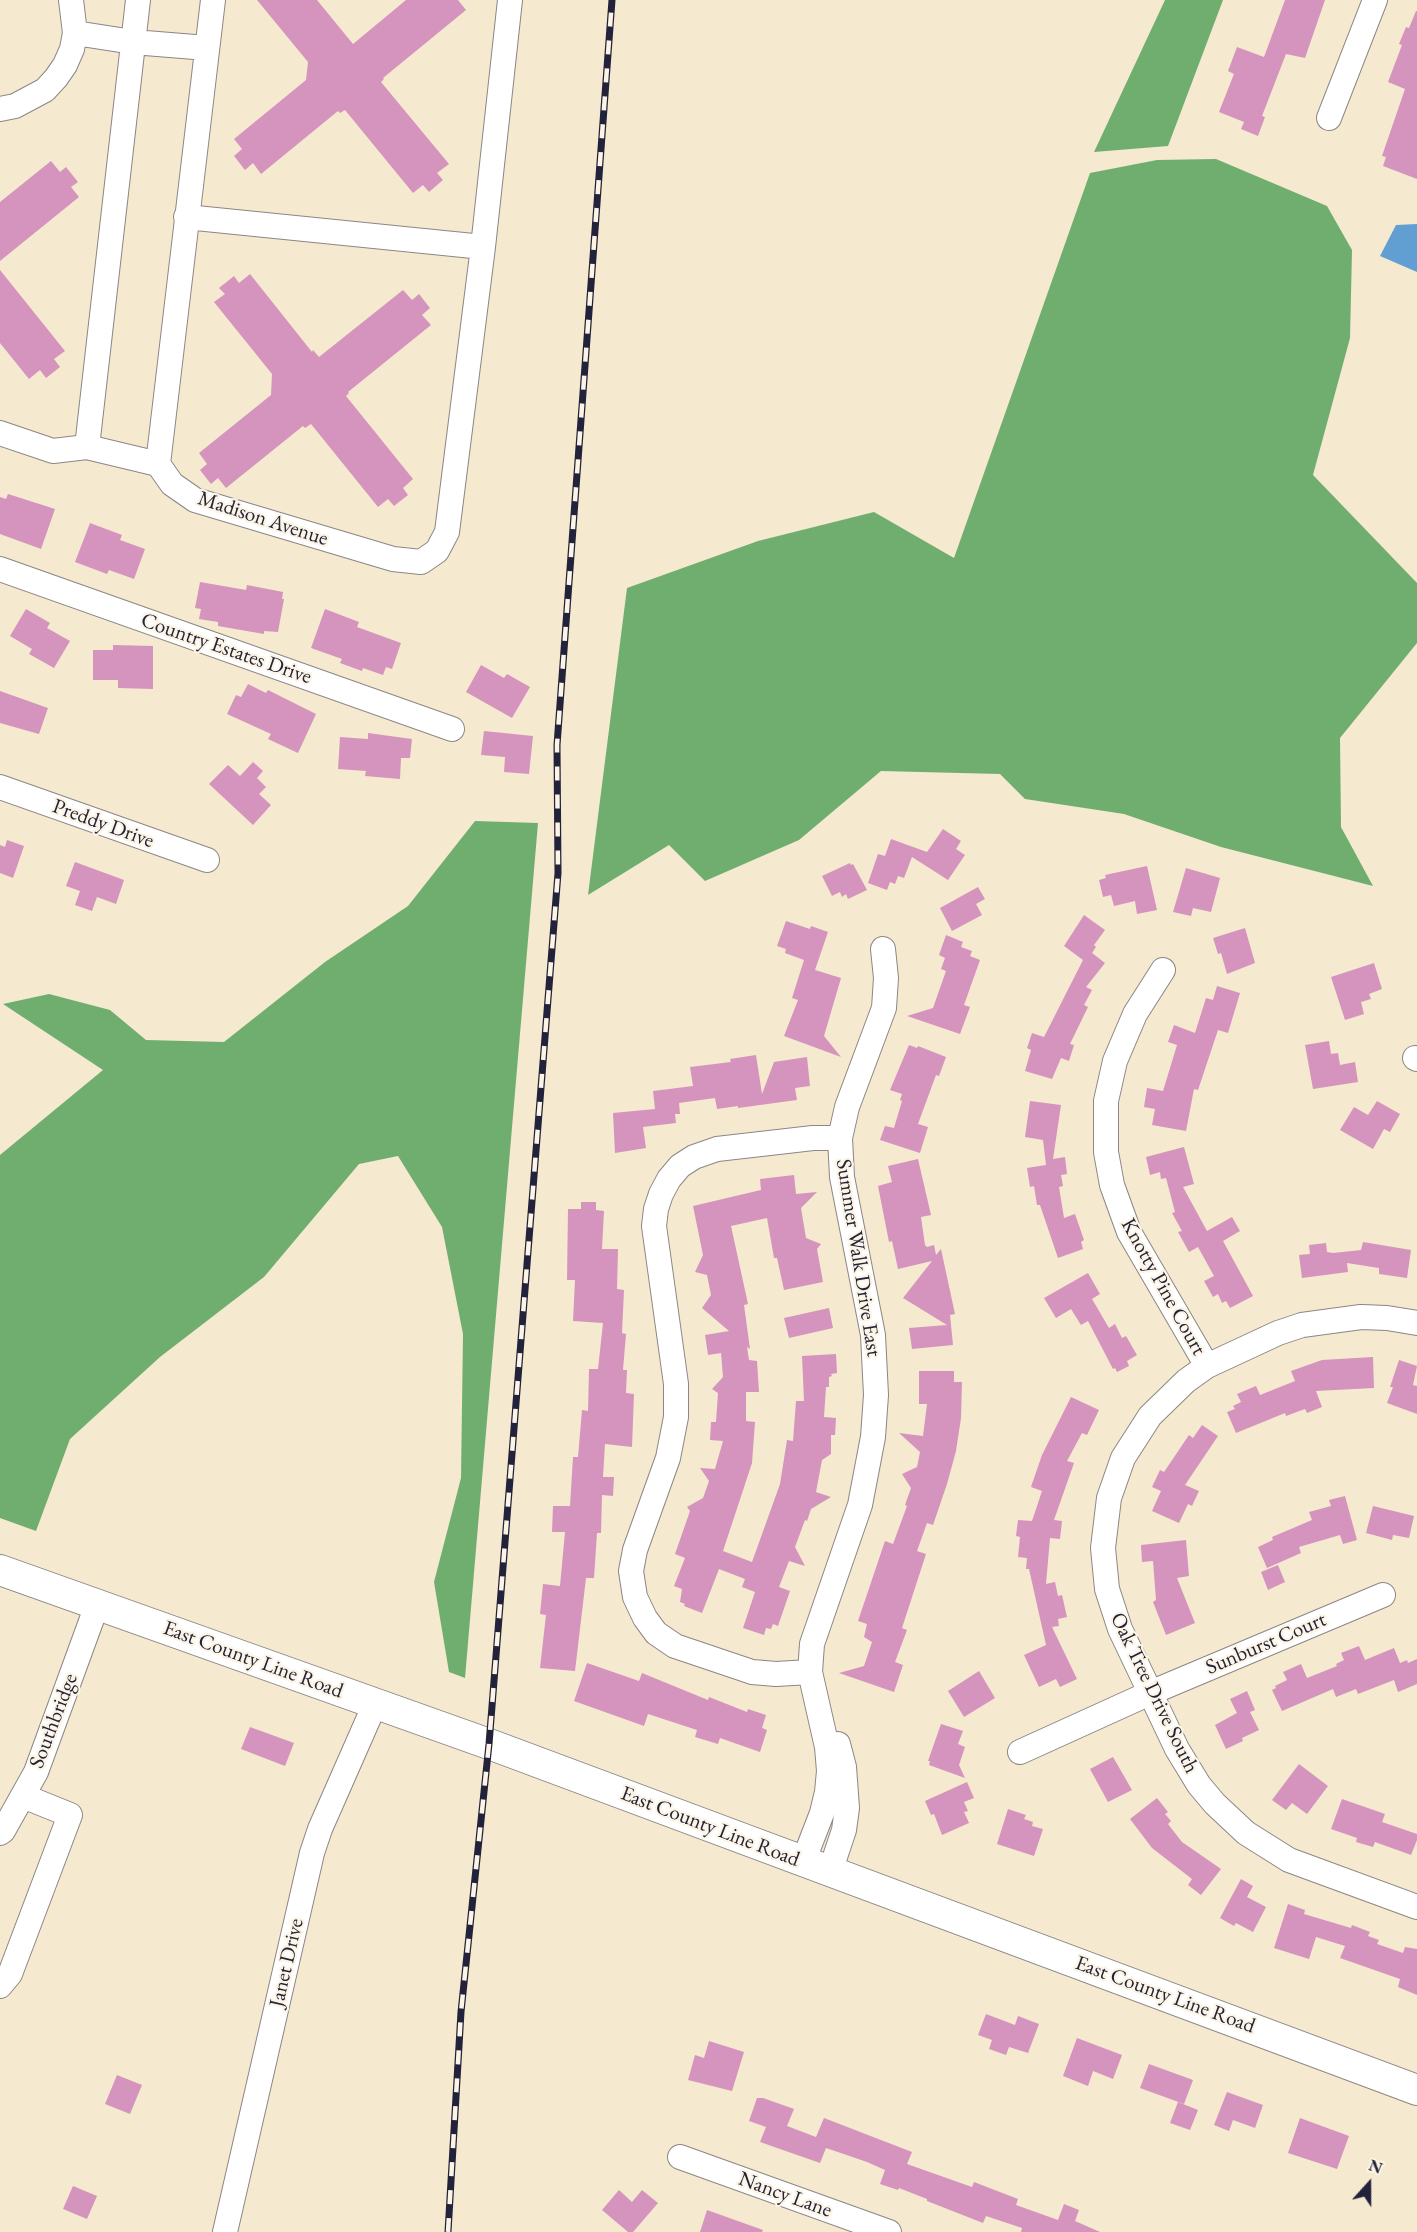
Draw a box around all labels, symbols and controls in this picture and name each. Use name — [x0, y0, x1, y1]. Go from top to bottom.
street label: Madison Avenue — [195, 486, 331, 552]
street label: Country Estates Drive — [137, 608, 315, 690]
street label: Preddy Drive — [49, 794, 157, 854]
street label: Summer Walk Drive East — [830, 1157, 886, 1359]
street label: Knotty Pine Court — [1115, 1214, 1211, 1360]
street label: Sunburst Court — [1202, 1607, 1330, 1681]
street label: Oak Tree Drive South — [1104, 1609, 1204, 1777]
street label: East County Line Road — [160, 1616, 346, 1704]
street label: Southbridge — [24, 1670, 84, 1772]
street label: East County Line Road — [617, 1781, 803, 1873]
street label: Janet Drive — [265, 1916, 309, 2010]
street label: East County Line Road — [1072, 1951, 1258, 2039]
north arrow — [1339, 2154, 1399, 2214]
text: N — [1366, 2155, 1385, 2179]
street label: Nancy Lane — [735, 2166, 835, 2224]

